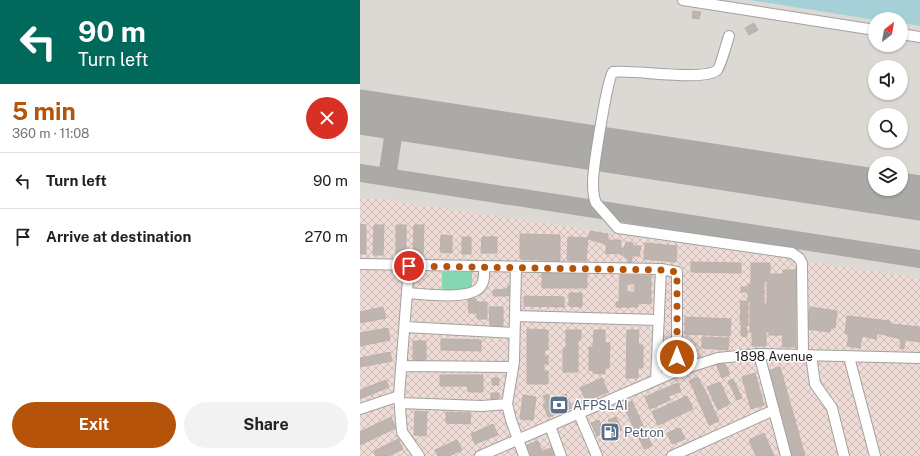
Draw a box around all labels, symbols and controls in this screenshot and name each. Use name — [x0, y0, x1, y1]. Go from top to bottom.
north arrow — [868, 12, 908, 52]
map controls — [868, 12, 908, 196]
text: 90 m — [78, 15, 146, 48]
icon: left — [12, 16, 64, 68]
text: Turn left — [78, 49, 148, 70]
button: sound — [868, 60, 908, 100]
text: 5 min — [12, 97, 76, 125]
button: close — [306, 97, 348, 139]
button: search — [868, 108, 908, 148]
text: 360 m · 11:08 — [12, 126, 90, 141]
button: layers — [868, 156, 908, 196]
icon: left — [12, 170, 34, 192]
text: Turn left — [46, 172, 107, 189]
text: 90 m — [313, 172, 348, 189]
icon: arrive — [12, 226, 34, 248]
text: Arrive at destination — [46, 228, 191, 245]
text: 270 m — [305, 228, 348, 245]
pin — [392, 249, 426, 283]
icon: arrive — [398, 255, 420, 277]
position arrow — [656, 336, 698, 378]
street label: 1898 Avenue — [735, 349, 813, 364]
bank icon: AFPSLAI — [548, 394, 570, 416]
place label: AFPSLAI — [573, 398, 628, 413]
button: Exit — [12, 402, 176, 448]
button: Share — [184, 402, 348, 448]
fuel station icon: Petron — [599, 421, 621, 443]
place label: Petron — [624, 425, 664, 440]

